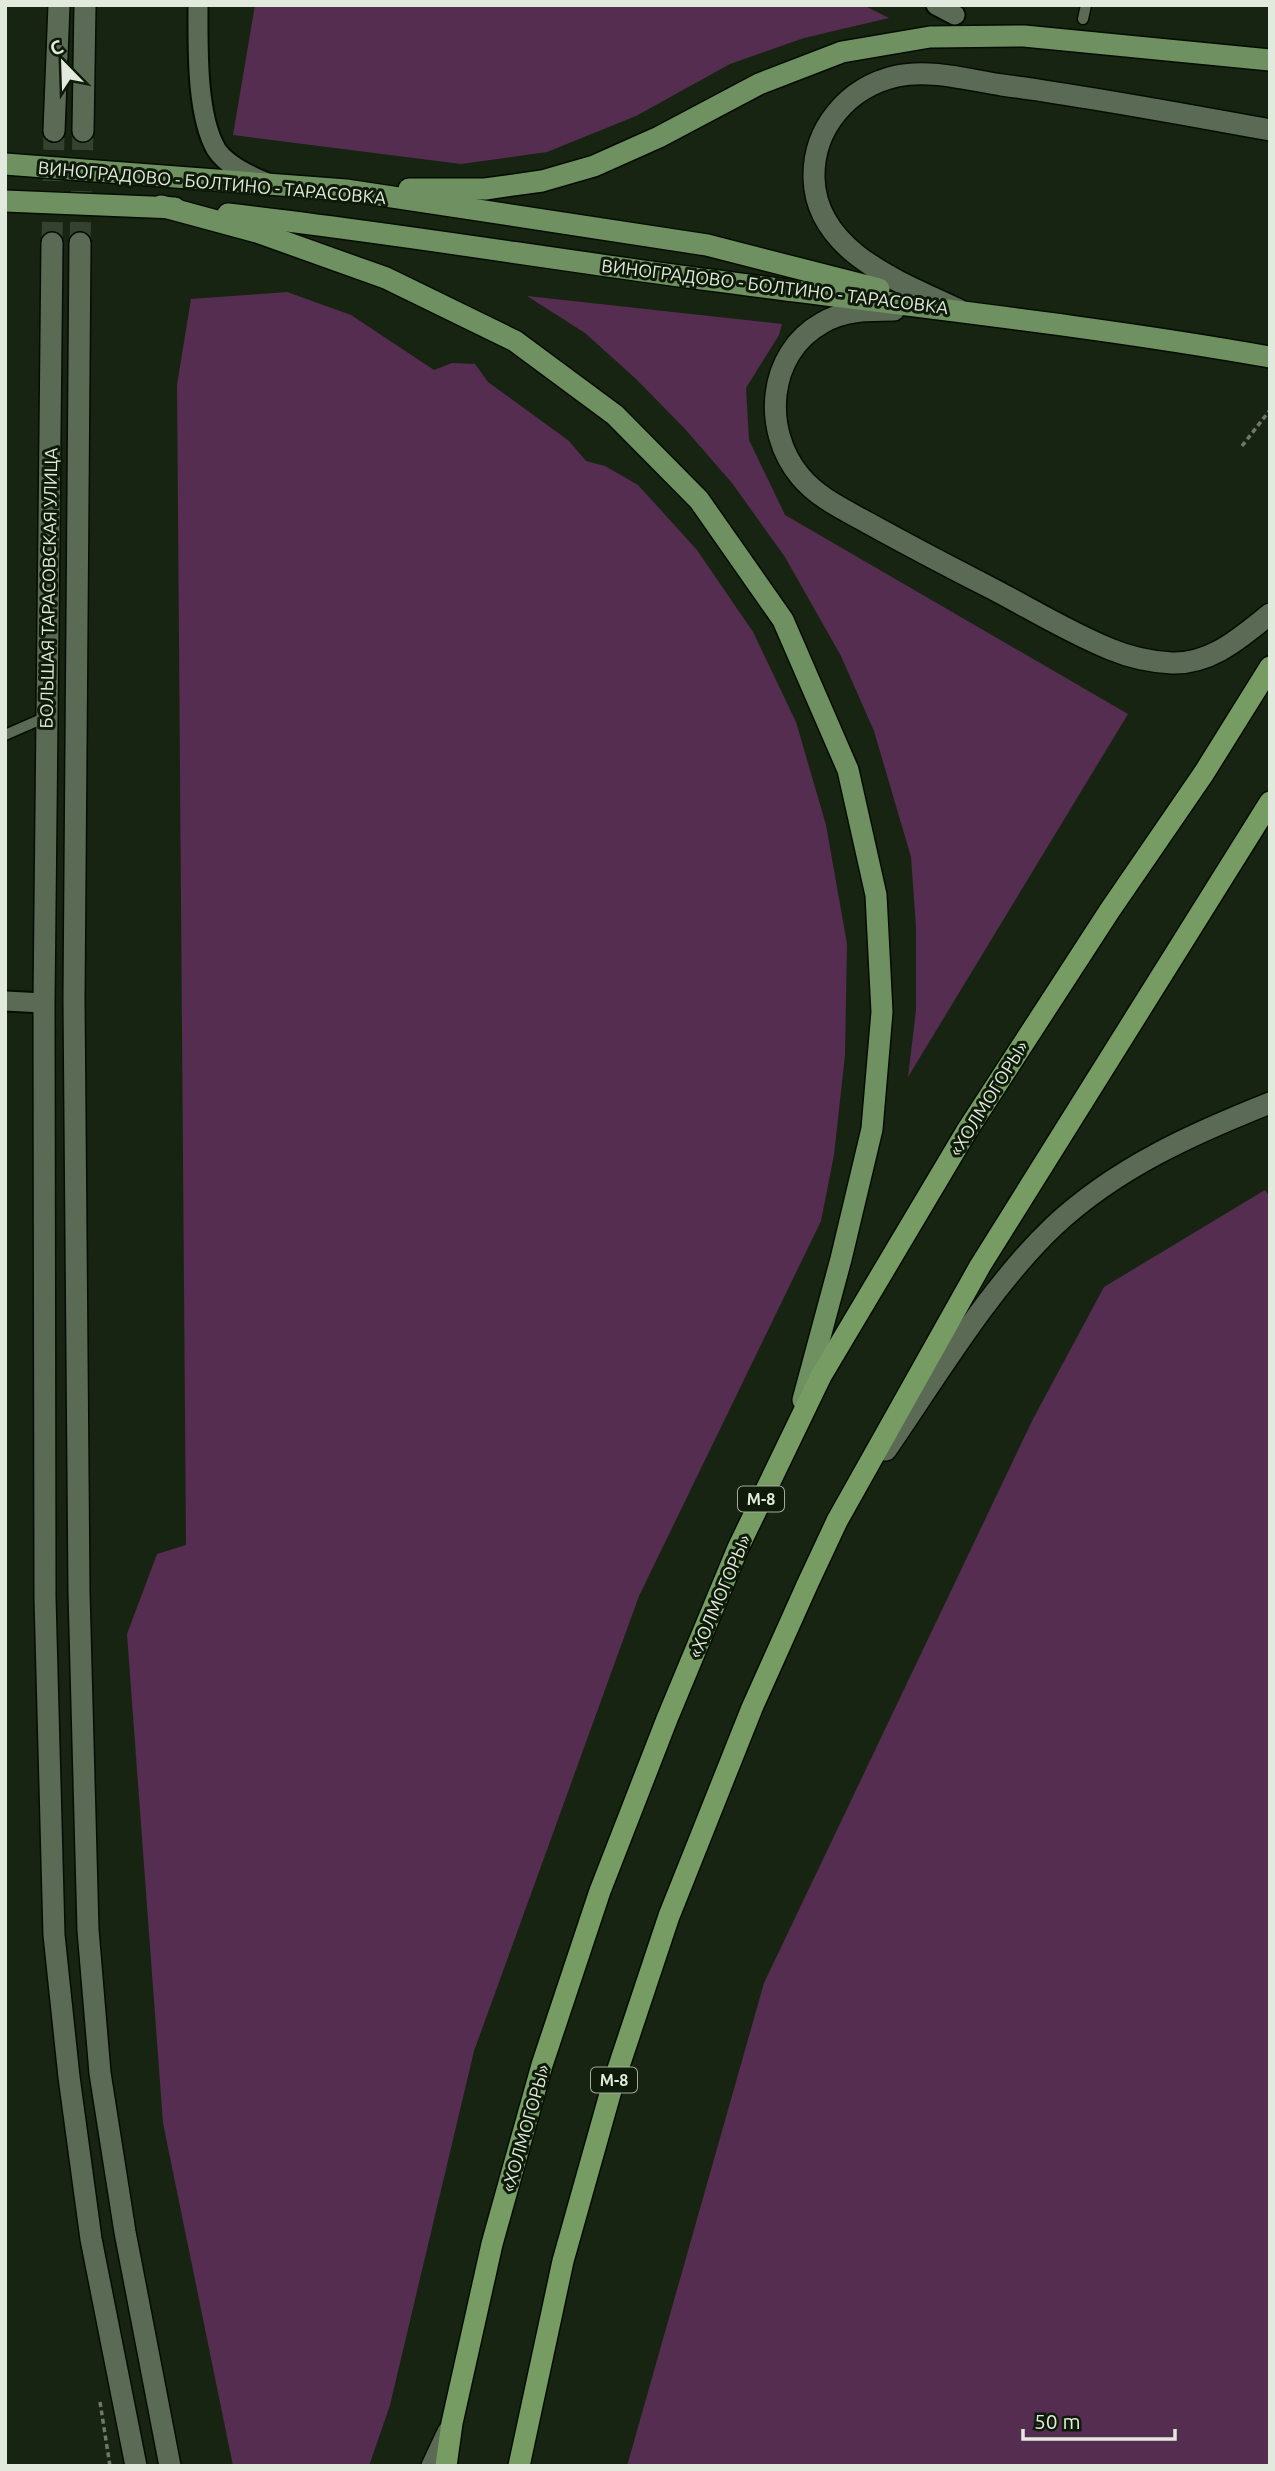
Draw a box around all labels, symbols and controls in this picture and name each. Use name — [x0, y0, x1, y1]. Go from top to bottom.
north arrow — [28, 28, 98, 98]
text: С — [46, 35, 66, 60]
street label: ВИНОГРАДОВО - БОЛТИНО - ТАРАСОВКА — [37, 157, 387, 207]
street label: ВИНОГРАДОВО - БОЛТИНО - ТАРАСОВКА — [600, 255, 950, 317]
street label: БОЛЬШАЯ ТАРАСОВСКАЯ УЛИЦА — [36, 447, 60, 729]
street label: «ХОЛМОГОРЫ» — [945, 1037, 1031, 1159]
road number: М-8 — [738, 1486, 784, 1512]
street label: «ХОЛМОГОРЫ» — [684, 1531, 754, 1661]
street label: «ХОЛМОГОРЫ» — [497, 2062, 553, 2194]
road number: М-8 — [591, 2068, 637, 2092]
scale bar — [1023, 2398, 1175, 2442]
text: 50 m — [1034, 2409, 1081, 2433]

